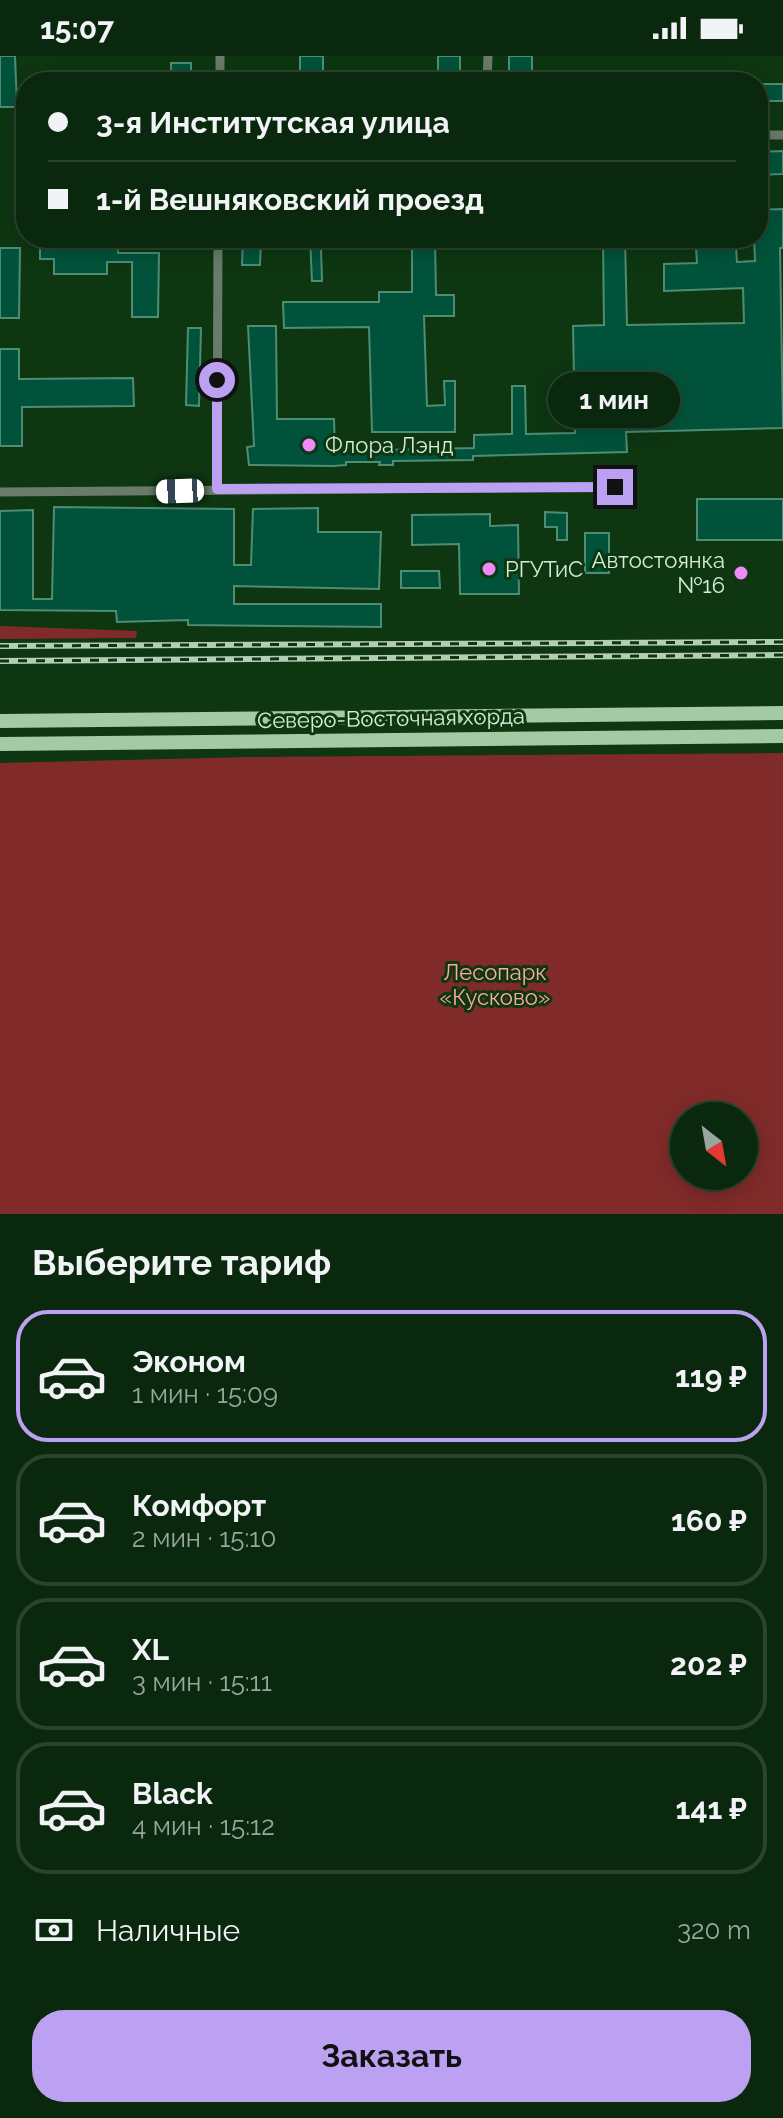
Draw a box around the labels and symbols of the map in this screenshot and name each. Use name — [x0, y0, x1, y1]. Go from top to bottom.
route start — [199, 362, 235, 398]
callout: 1 мин — [549, 371, 681, 427]
place label: Флора Лэнд — [325, 432, 454, 458]
marker: Флора Лэнд — [300, 436, 318, 454]
route end — [597, 469, 633, 505]
car — [156, 478, 204, 504]
place label: Автостоянка №16 — [592, 547, 725, 598]
place label: РГУТиС — [505, 556, 583, 582]
marker: РГУТиС — [480, 560, 498, 578]
marker: Автостоянка №16 — [732, 564, 750, 582]
street label: Северо-Восточная хорда — [257, 703, 525, 733]
park label: Лесопарк «Кусково» — [440, 959, 550, 1010]
north arrow — [670, 1102, 758, 1190]

